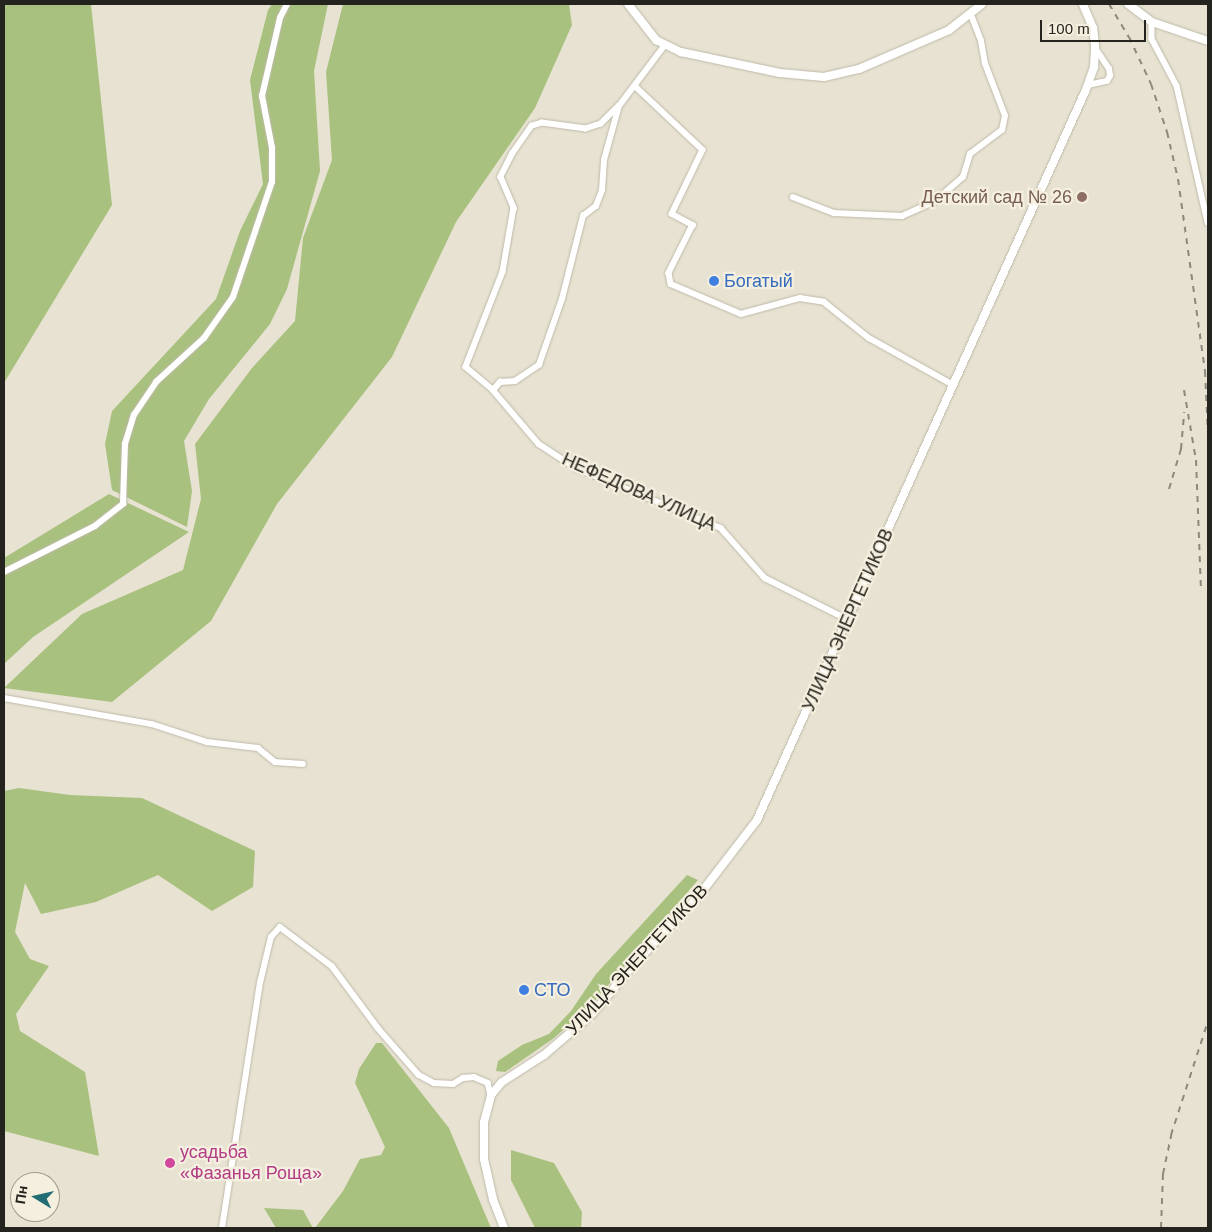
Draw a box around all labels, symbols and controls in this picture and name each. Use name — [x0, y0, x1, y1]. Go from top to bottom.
scale bar — [1042, 10, 1148, 42]
text: 100 m — [1048, 20, 1090, 37]
place label: Детский сад № 26 — [922, 186, 1072, 208]
marker: Детский сад № 26 — [1076, 191, 1088, 203]
place label: Богатый — [724, 270, 793, 292]
marker: Богатый — [708, 275, 720, 287]
street label: НЕФЕДОВА УЛИЦА — [559, 448, 719, 536]
street label: УЛИЦА ЭНЕРГЕТИКОВ — [798, 525, 898, 715]
street label: УЛИЦА ЭНЕРГЕТИКОВ — [562, 880, 712, 1040]
place label: СТО — [534, 979, 571, 1001]
marker: СТО — [518, 984, 530, 996]
place label: усадьба «Фазанья Роща» — [180, 1142, 322, 1184]
marker: усадьба «Фазанья Роща» — [164, 1157, 176, 1169]
north arrow — [10, 1172, 60, 1222]
text: Пн — [12, 1184, 31, 1205]

